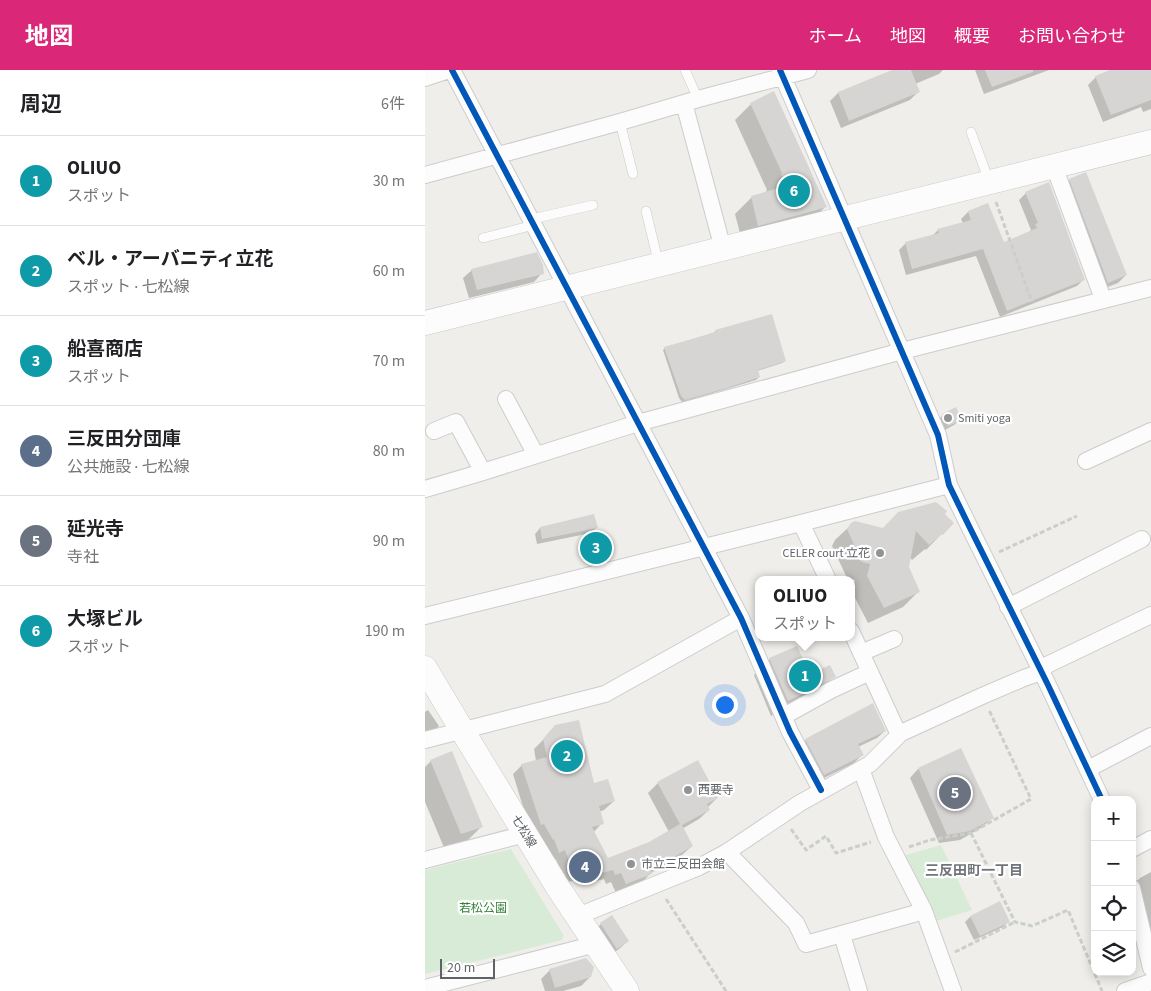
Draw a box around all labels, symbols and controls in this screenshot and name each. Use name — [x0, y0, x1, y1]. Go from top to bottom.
text: 地図 — [25, 19, 73, 54]
text: ホーム — [809, 24, 862, 49]
text: 地図 — [890, 24, 926, 49]
text: 概要 — [954, 24, 990, 49]
text: お問い合わせ — [1018, 24, 1126, 49]
text: 周辺 — [20, 89, 62, 119]
text: 6件 — [381, 93, 405, 115]
text: OLIUO — [67, 155, 121, 182]
text: 1 — [32, 170, 40, 192]
text: 30 m — [373, 170, 405, 192]
pin: 6 — [778, 172, 810, 210]
text: スポット — [67, 185, 131, 207]
text: ベル・アーバニティ立花 — [67, 246, 274, 273]
text: 2 — [32, 260, 40, 282]
text: 60 m — [373, 260, 405, 282]
text: スポット · 七松線 — [67, 276, 189, 298]
text: 船喜商店 — [67, 336, 143, 363]
text: 3 — [32, 350, 40, 372]
text: 70 m — [373, 350, 405, 372]
text: スポット — [67, 366, 131, 388]
place label: Smiti yoga — [958, 410, 1011, 427]
marker: Smiti yoga — [942, 412, 954, 424]
text: 三反田分団庫 — [67, 426, 181, 453]
text: 4 — [32, 440, 40, 462]
text: 80 m — [373, 440, 405, 462]
text: 公共施設 · 七松線 — [67, 456, 189, 478]
text: 延光寺 — [67, 516, 124, 543]
pin: 3 — [580, 529, 612, 567]
text: 5 — [32, 530, 40, 552]
text: 90 m — [373, 530, 405, 552]
place label: CELER court 立花 — [783, 545, 870, 562]
text: 寺社 — [67, 546, 99, 568]
marker: CELER court 立花 — [874, 547, 886, 559]
popup — [755, 576, 855, 641]
text: OLIUO — [773, 583, 827, 610]
text: 大塚ビル — [67, 606, 143, 633]
text: スポット — [773, 613, 837, 635]
text: 6 — [32, 620, 40, 642]
text: 190 m — [365, 620, 405, 642]
text: スポット — [67, 636, 131, 658]
pin: 1 — [789, 657, 821, 695]
your location — [712, 692, 738, 718]
pin: 2 — [551, 737, 583, 775]
pin: 5 — [939, 774, 971, 812]
place label: 西要寺 — [698, 782, 734, 799]
marker: 西要寺 — [682, 784, 694, 796]
map controls — [1091, 796, 1136, 976]
button: + — [1091, 796, 1136, 841]
street label: 七松線 — [507, 811, 540, 851]
button: − — [1091, 841, 1136, 886]
pin: 4 — [569, 848, 601, 886]
place label: 市立三反田会館 — [641, 856, 725, 873]
marker: 市立三反田会館 — [625, 858, 637, 870]
district label: 三反田町一丁目 — [925, 861, 1023, 881]
button: locate — [1091, 886, 1136, 931]
park label: 若松公園 — [459, 900, 507, 917]
button: layers — [1091, 931, 1136, 976]
scale bar — [440, 956, 495, 979]
text: 20 m — [447, 958, 475, 978]

